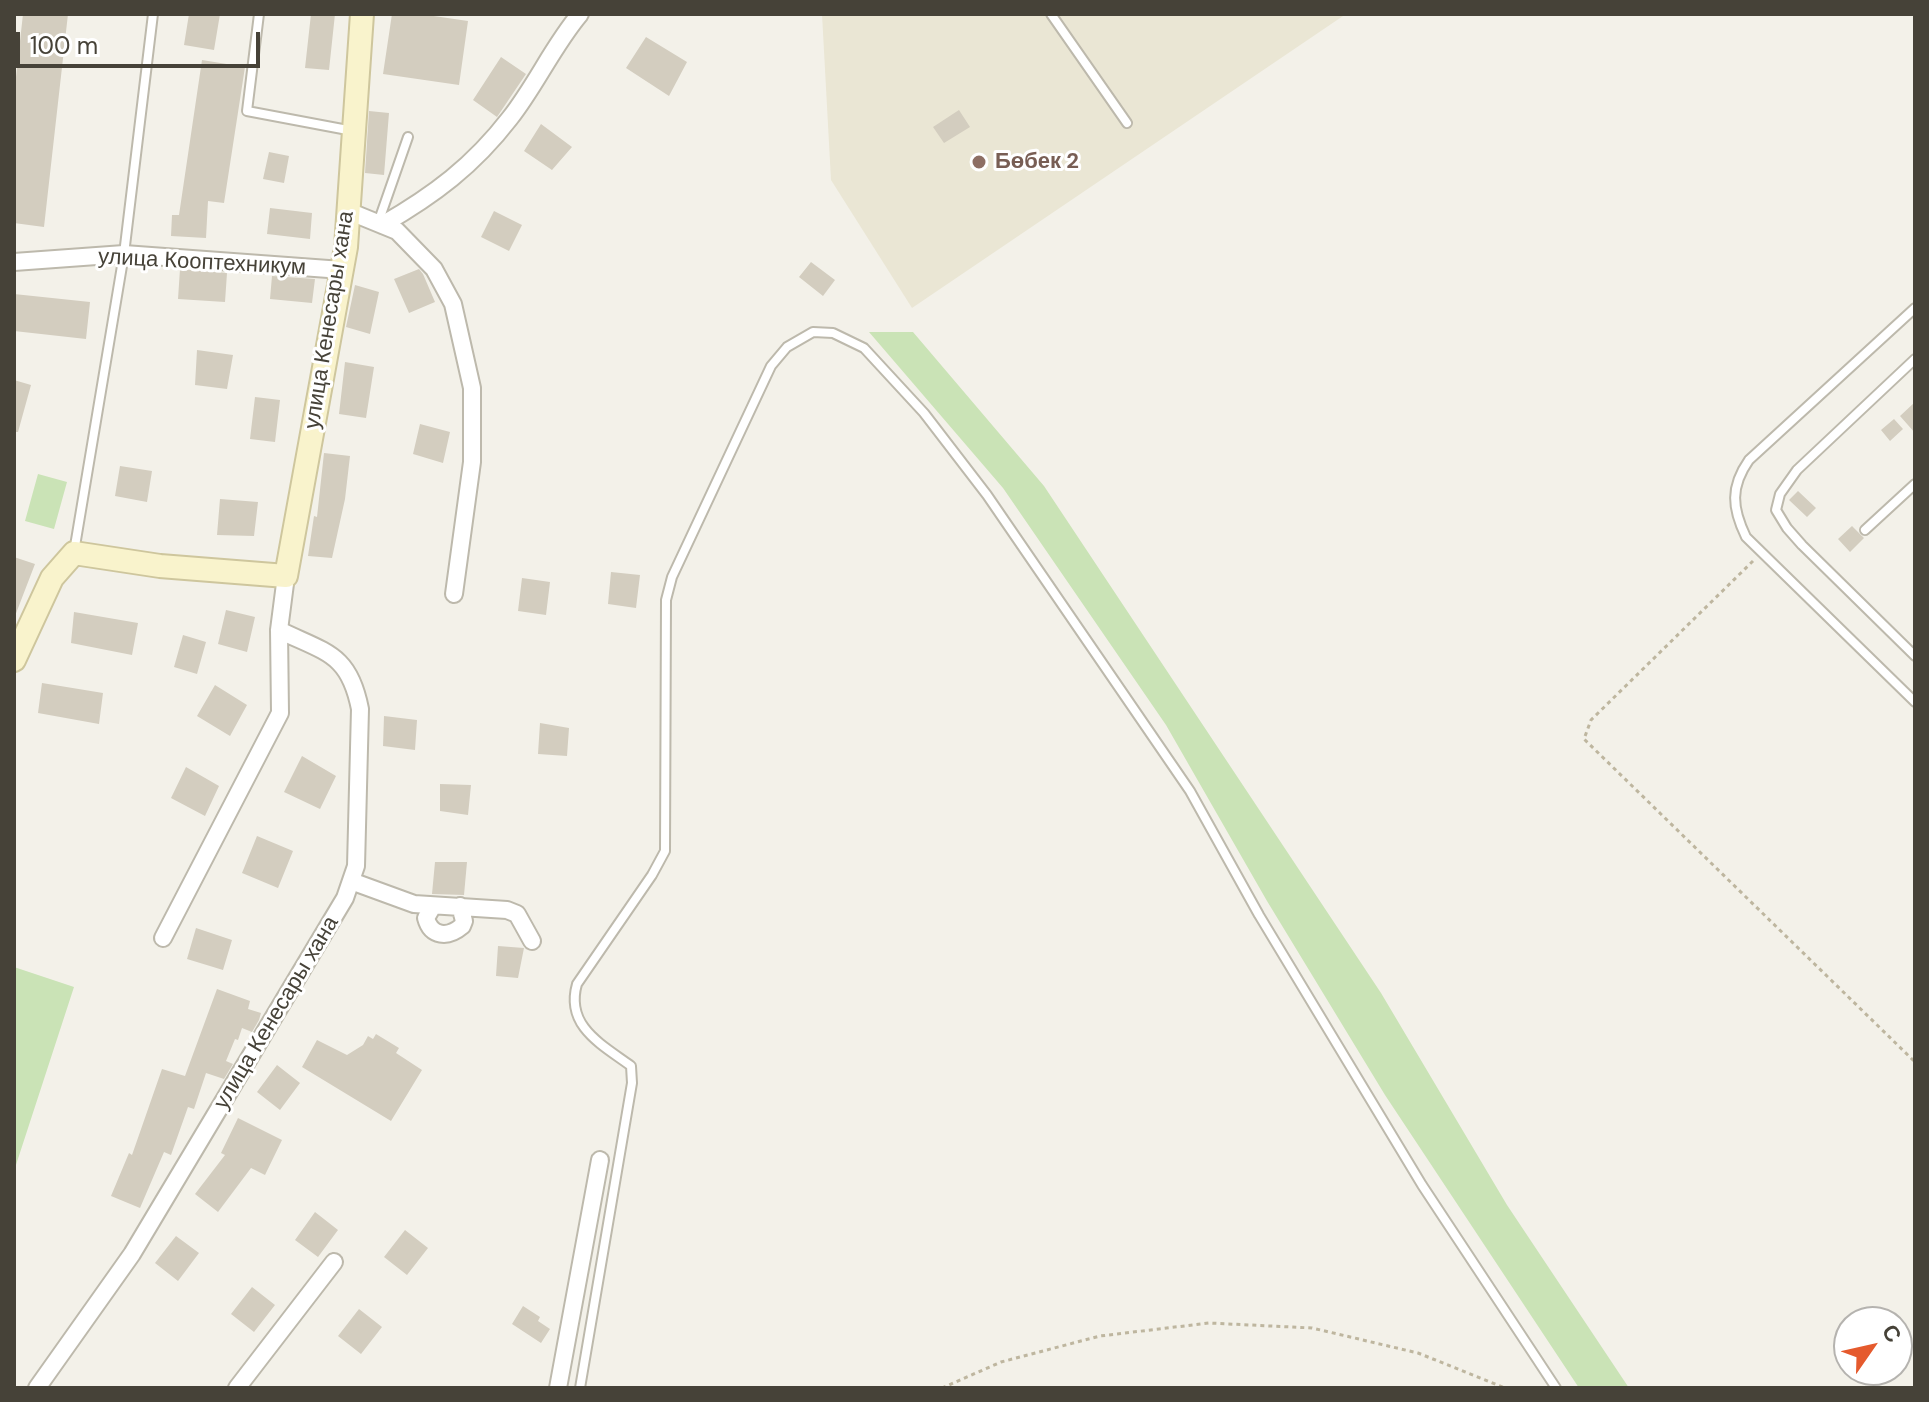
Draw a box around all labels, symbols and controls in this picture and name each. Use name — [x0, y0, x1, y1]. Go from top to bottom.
scale bar — [20, 16, 264, 66]
text: 100 m — [30, 30, 98, 61]
place label: Бөбек 2 — [995, 149, 1079, 175]
marker: Бөбек 2 — [970, 153, 988, 171]
street label: улица Кенесары хана — [300, 209, 360, 431]
street label: улица Кооптехникум — [97, 244, 307, 282]
street label: улица Кенесары хана — [209, 912, 345, 1114]
north arrow — [1833, 1306, 1913, 1386]
text: С — [1875, 1319, 1908, 1348]

